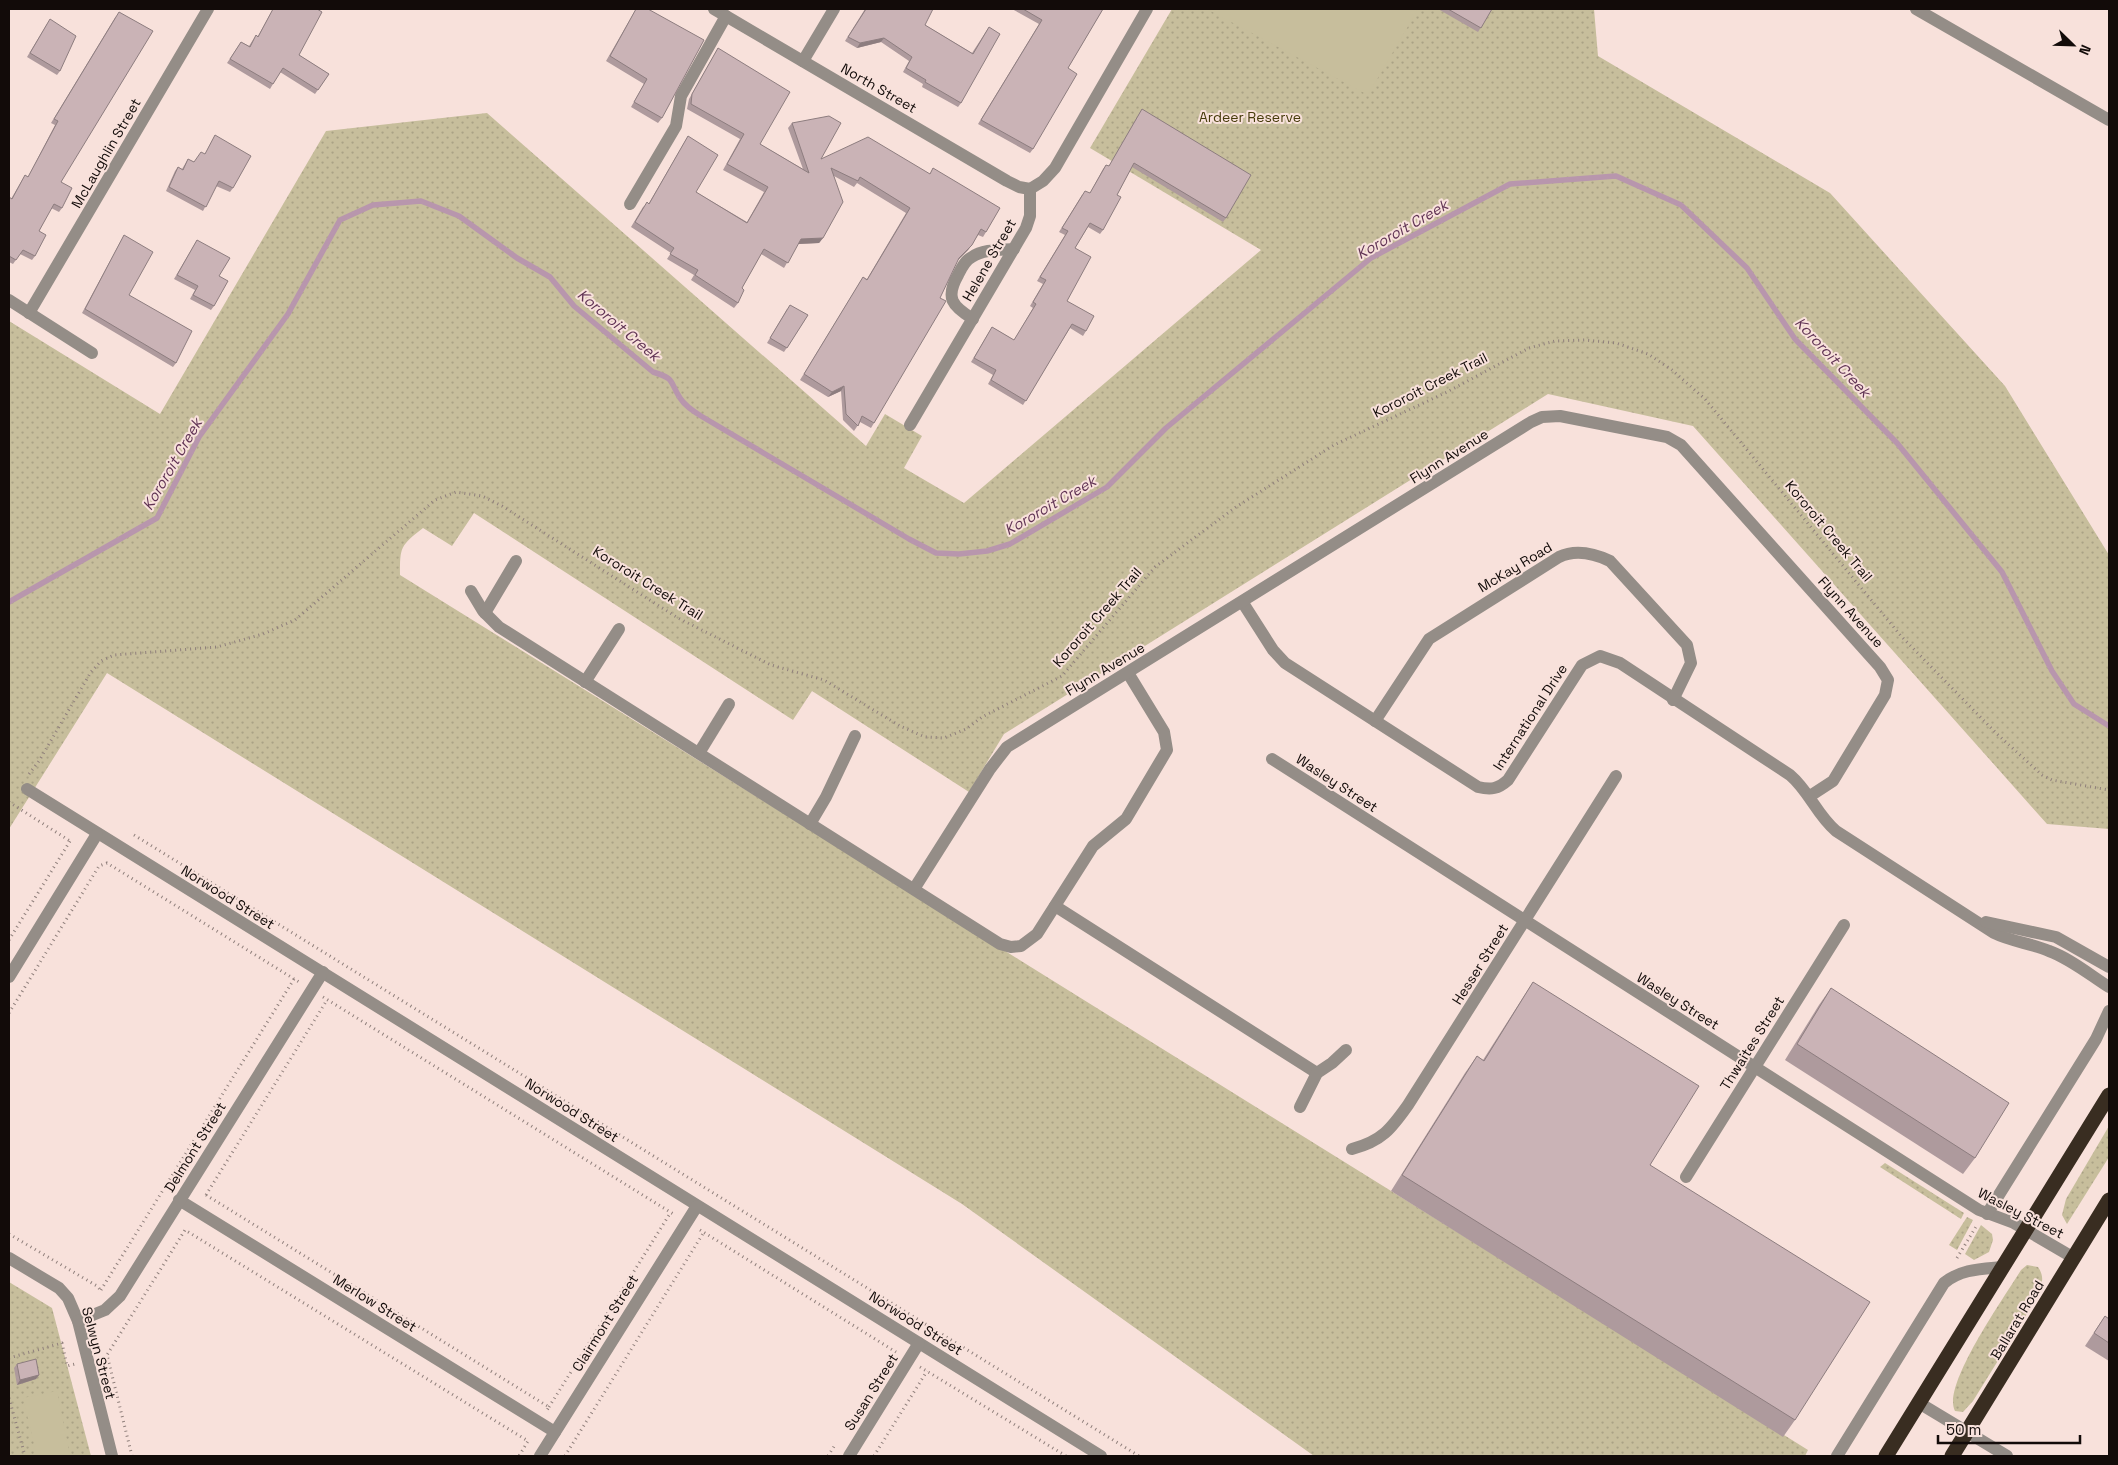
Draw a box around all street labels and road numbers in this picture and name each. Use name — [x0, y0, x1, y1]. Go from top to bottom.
street label: North Street — [838, 59, 920, 117]
street label: McLaughlin Street — [67, 95, 145, 211]
street label: Helene Street — [958, 215, 1020, 305]
street label: Kororoit Creek Trail — [1370, 348, 1490, 422]
street label: Flynn Avenue — [1406, 425, 1492, 487]
street label: Kororoit Creek Trail — [1782, 477, 1876, 585]
street label: McKay Road — [1475, 538, 1555, 596]
street label: Kororoit Creek Trail — [590, 542, 706, 624]
street label: Kororoit Creek Trail — [1049, 563, 1145, 671]
street label: Flynn Avenue — [1814, 573, 1888, 651]
street label: Flynn Avenue — [1062, 638, 1148, 700]
street label: International Drive — [1489, 660, 1571, 774]
street label: Wasley Street — [1293, 750, 1381, 816]
street label: Norwood Street — [178, 861, 278, 933]
street label: Hesser Street — [1448, 920, 1512, 1008]
street label: Wasley Street — [1633, 968, 1723, 1034]
street label: Thwaites Street — [1716, 993, 1788, 1093]
street label: Norwood Street — [522, 1074, 622, 1146]
street label: Delmont Street — [160, 1099, 230, 1195]
street label: Wasley Street — [1975, 1184, 2067, 1242]
street label: Merlow Street — [330, 1270, 420, 1336]
street label: Clairmont Street — [568, 1271, 642, 1375]
street label: Ballarat Road — [1986, 1277, 2048, 1363]
street label: Norwood Street — [866, 1287, 966, 1359]
street label: Selwyn Street — [78, 1305, 120, 1401]
street label: Susan Street — [840, 1350, 902, 1434]

